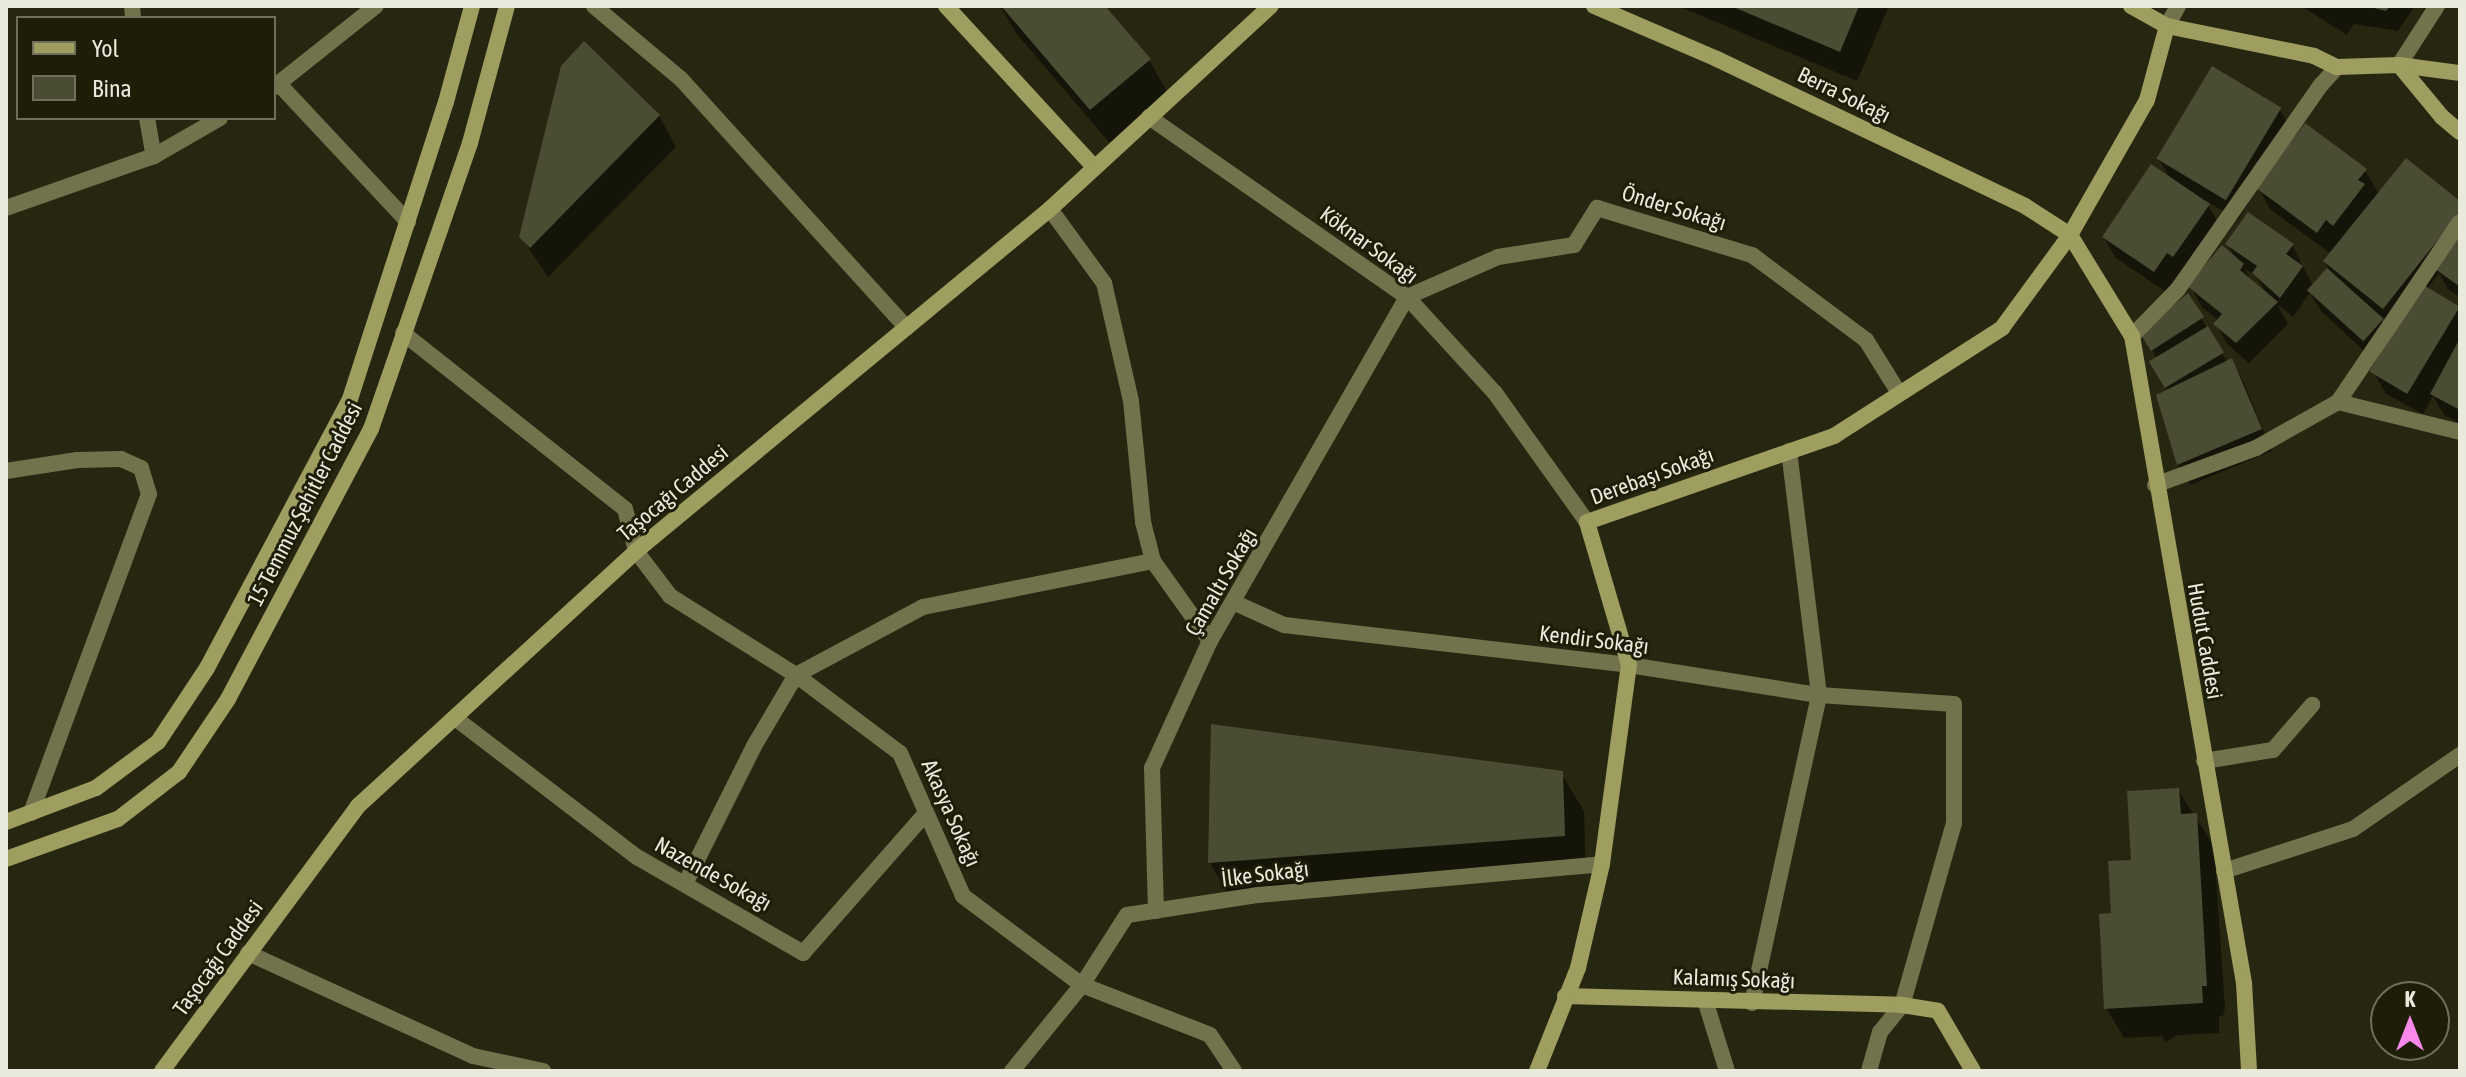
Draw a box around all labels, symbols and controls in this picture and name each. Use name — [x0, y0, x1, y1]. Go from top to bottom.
legend — [16, 16, 276, 120]
text: Yol — [92, 35, 119, 62]
street label: Berra Sokağı — [1793, 61, 1895, 129]
text: Bina — [92, 75, 132, 102]
street label: Önder Sokağı — [1619, 180, 1729, 236]
street label: Köknar Sokağı — [1315, 201, 1423, 289]
street label: 15 Temmuz Şehitler Caddesi — [242, 398, 368, 610]
street label: Taşocağı Caddesi — [612, 439, 734, 547]
street label: Derebaşı Sokağı — [1587, 441, 1717, 511]
street label: Çamaltı Sokağı — [1179, 523, 1263, 641]
street label: Hudut Caddesi — [2182, 581, 2228, 701]
street label: Kendir Sokağı — [1538, 620, 1650, 660]
street label: Akasya Sokağı — [916, 755, 986, 871]
street label: Nazende Sokağı — [650, 831, 776, 917]
street label: İlke Sokağı — [1220, 856, 1310, 892]
street label: Taşocağı Caddesi — [167, 895, 269, 1021]
street label: Kalamış Sokağı — [1672, 964, 1796, 994]
north arrow — [2370, 981, 2450, 1061]
text: K — [2405, 986, 2415, 1012]

